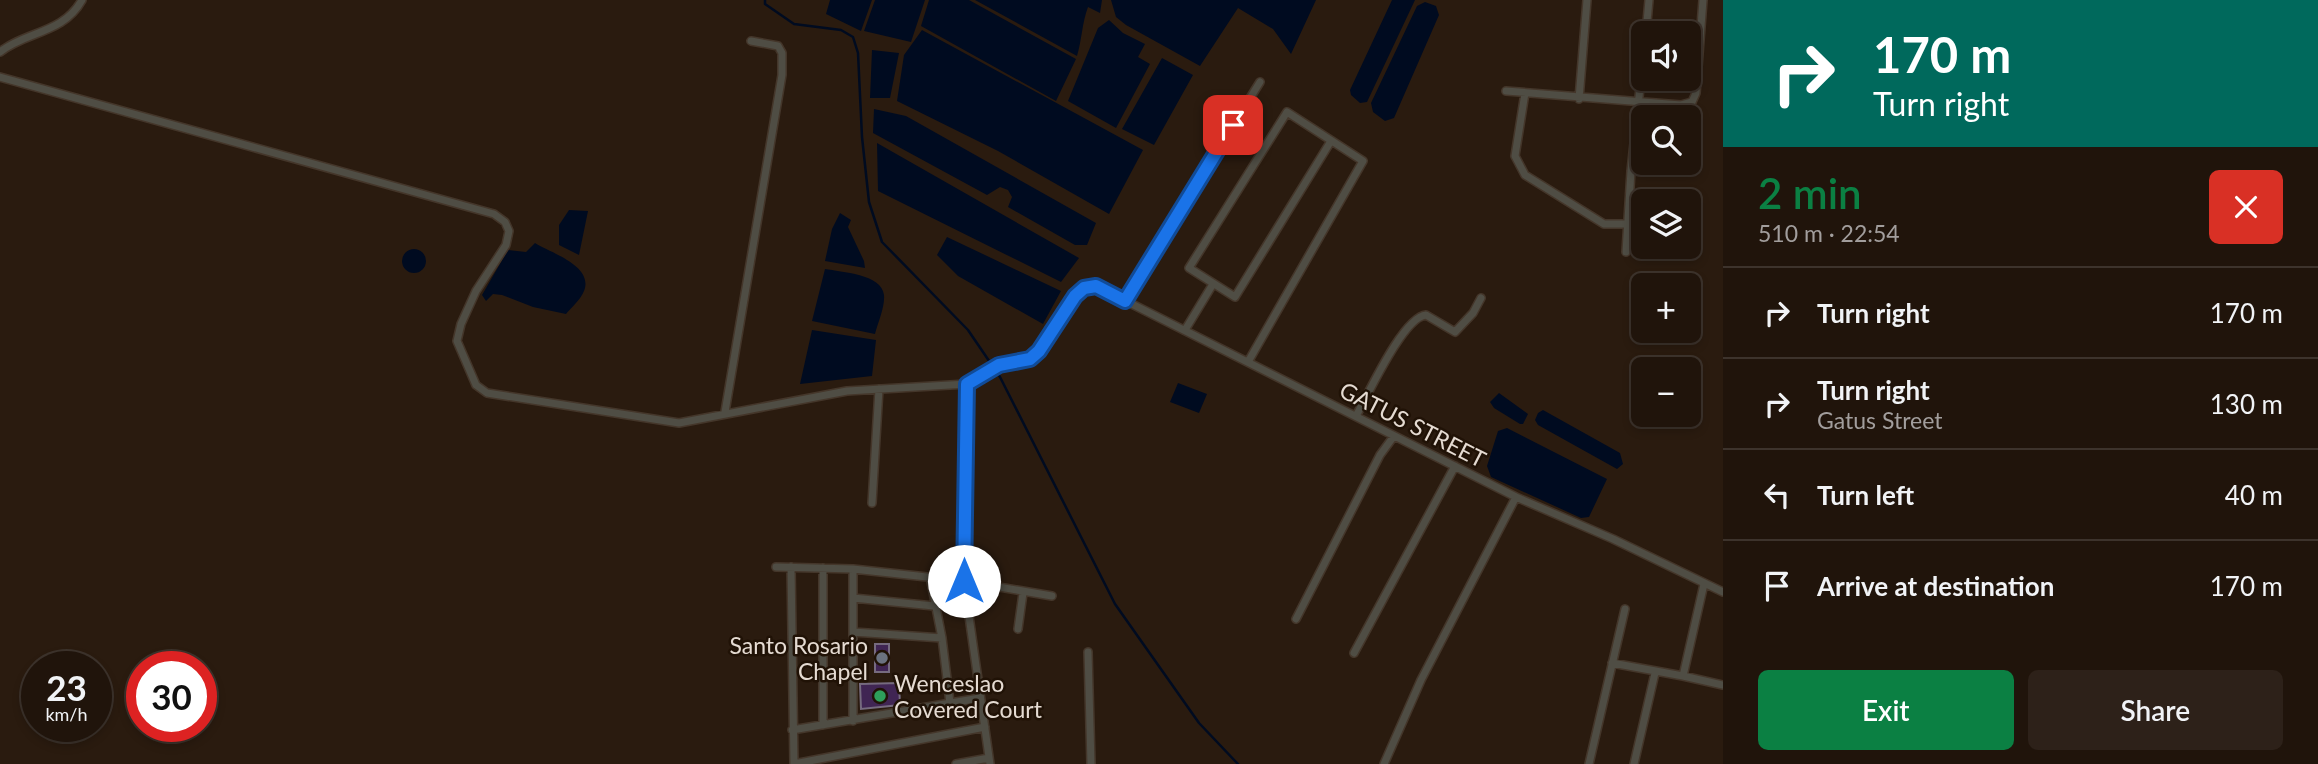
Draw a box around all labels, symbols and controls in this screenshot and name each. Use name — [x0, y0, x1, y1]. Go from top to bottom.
map controls — [1631, 21, 1701, 427]
button: sound — [1631, 21, 1701, 91]
text: 170 m — [1873, 25, 2011, 83]
icon: right — [1758, 28, 1849, 119]
text: Turn right — [1873, 84, 2009, 123]
pin — [1203, 95, 1263, 155]
button: search — [1631, 105, 1701, 175]
icon: arrive — [1214, 106, 1252, 144]
text: 2 min — [1758, 168, 1862, 218]
button: close — [2209, 170, 2283, 244]
button: layers — [1631, 189, 1701, 259]
text: 510 m · 22:54 — [1758, 219, 1900, 247]
button: + — [1631, 273, 1701, 343]
icon: right — [1758, 294, 1796, 332]
text: Turn right — [1817, 297, 1930, 329]
text: 170 m — [2210, 297, 2283, 329]
button: − — [1631, 357, 1701, 427]
text: Turn right — [1817, 374, 1930, 406]
street label: GATUS STREET — [1335, 375, 1491, 473]
icon: right — [1758, 385, 1796, 423]
text: 130 m — [2210, 388, 2283, 420]
text: Gatus Street — [1817, 406, 1943, 434]
icon: left — [1758, 476, 1796, 514]
text: Turn left — [1817, 479, 1914, 511]
text: 40 m — [2225, 479, 2283, 511]
position arrow — [927, 544, 1001, 618]
icon: arrive — [1758, 567, 1796, 605]
text: Arrive at destination — [1817, 570, 2054, 602]
text: 170 m — [2210, 570, 2283, 602]
place label: Santo Rosario Chapel — [729, 631, 868, 685]
marker: Santo Rosario Chapel — [874, 650, 890, 666]
speed limit sign: 30 — [126, 651, 217, 742]
text: 23 — [46, 666, 87, 708]
place label: Wenceslao Covered Court — [894, 669, 1043, 723]
button: Exit — [1758, 670, 2014, 750]
button: Share — [2028, 670, 2283, 750]
marker: Wenceslao Covered Court — [872, 688, 888, 704]
text: km/h — [45, 703, 88, 725]

